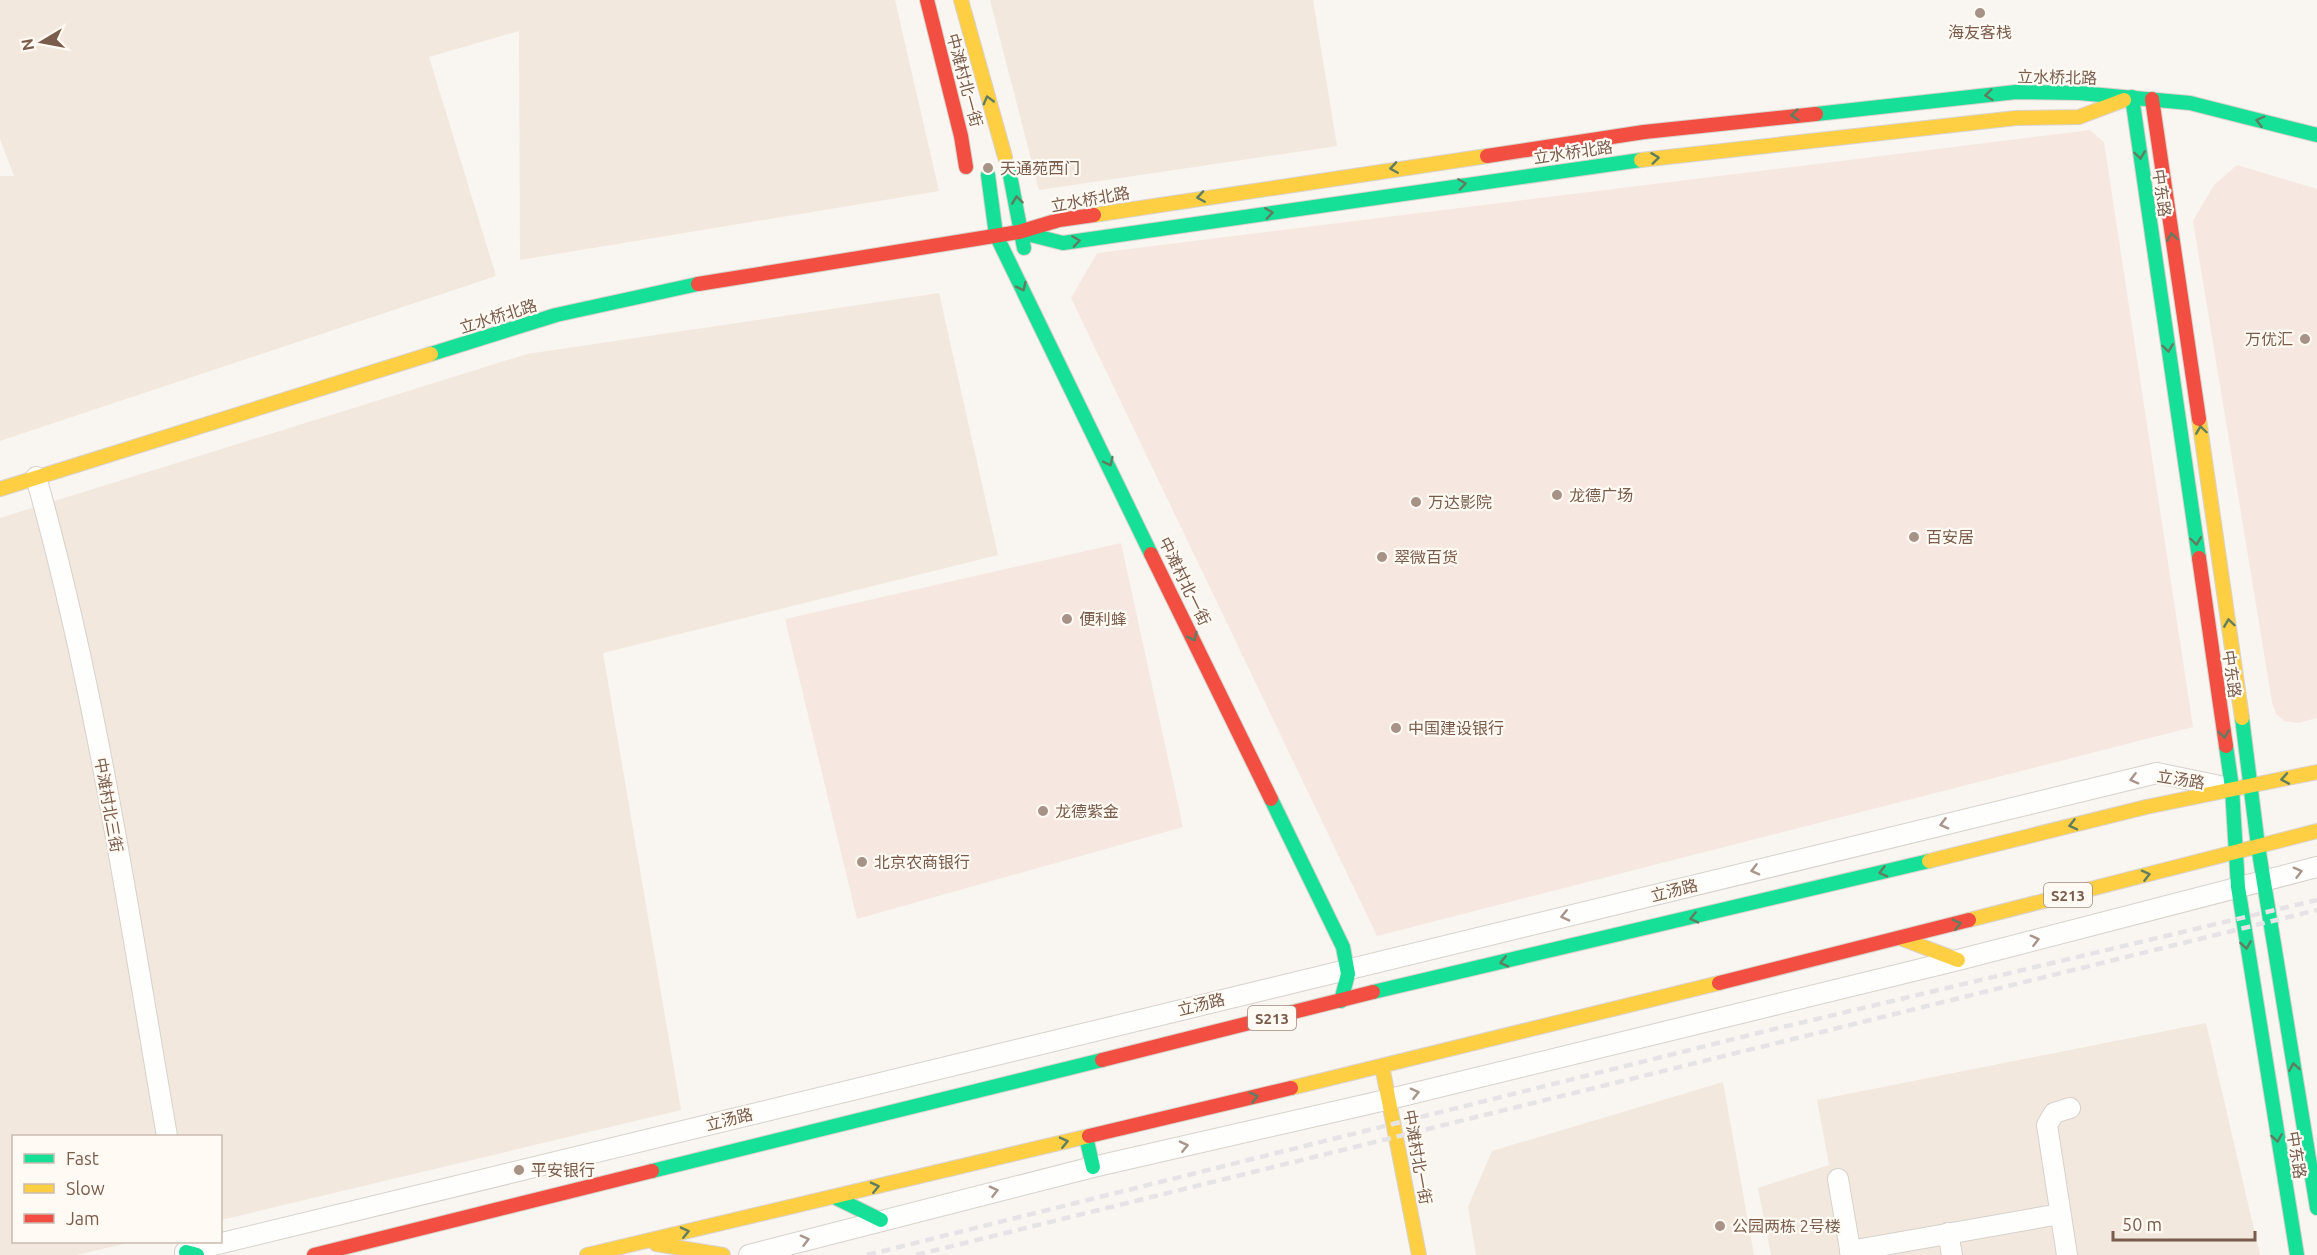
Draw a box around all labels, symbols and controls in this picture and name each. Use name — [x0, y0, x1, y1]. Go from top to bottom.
marker: 海友客栈 — [1973, 6, 1987, 20]
north arrow — [12, 12, 72, 72]
place label: 海友客栈 — [1948, 23, 2012, 41]
street label: 中滩村北一街 — [944, 31, 986, 129]
text: N — [17, 37, 37, 52]
street label: 立水桥北路 — [2017, 67, 2097, 87]
one-way arrow — [1985, 88, 1994, 101]
one-way arrow — [983, 96, 996, 106]
one-way arrow — [1791, 108, 1800, 121]
one-way arrow — [2255, 115, 2265, 128]
street label: 立水桥北路 — [1532, 138, 1614, 166]
one-way arrow — [2133, 150, 2145, 160]
one-way arrow — [1651, 152, 1660, 164]
place label: 天通苑西门 — [1000, 159, 1080, 177]
marker: 天通苑西门 — [981, 161, 995, 175]
one-way arrow — [1389, 161, 1399, 173]
street label: 中东路 — [2150, 168, 2174, 218]
one-way arrow — [1458, 179, 1467, 191]
street label: 立水桥北路 — [1049, 183, 1131, 215]
one-way arrow — [1197, 191, 1206, 203]
one-way arrow — [1011, 196, 1024, 205]
one-way arrow — [1265, 207, 1274, 219]
one-way arrow — [2167, 232, 2179, 242]
one-way arrow — [1072, 235, 1081, 247]
one-way arrow — [1015, 280, 1027, 291]
street label: 立水桥北路 — [457, 296, 539, 336]
place label: 万优汇 — [2245, 330, 2293, 348]
marker: 万优汇 — [2298, 332, 2312, 346]
one-way arrow — [2162, 343, 2174, 353]
one-way arrow — [2195, 425, 2207, 435]
one-way arrow — [1101, 455, 1113, 466]
place label: 龙德广场 — [1569, 486, 1633, 504]
marker: 龙德广场 — [1550, 488, 1564, 502]
place label: 万达影院 — [1428, 493, 1492, 511]
marker: 万达影院 — [1409, 495, 1423, 509]
place label: 百安居 — [1926, 528, 1974, 546]
marker: 百安居 — [1907, 530, 1921, 544]
street label: 中滩村北一街 — [1156, 534, 1214, 628]
one-way arrow — [2190, 536, 2202, 546]
place label: 翠微百货 — [1394, 548, 1458, 566]
marker: 翠微百货 — [1375, 550, 1389, 564]
place label: 便利蜂 — [1079, 610, 1127, 628]
marker: 便利蜂 — [1060, 612, 1074, 626]
one-way arrow — [2223, 618, 2235, 627]
one-way arrow — [1186, 631, 1198, 642]
street label: 中东路 — [2220, 649, 2244, 699]
place label: 中国建设银行 — [1408, 719, 1504, 737]
marker: 中国建设银行 — [1389, 721, 1403, 735]
one-way arrow — [2218, 729, 2230, 739]
street label: 中滩村北三街 — [92, 756, 126, 854]
street label: 立汤路 — [2156, 766, 2206, 792]
one-way arrow — [2129, 771, 2139, 784]
one-way arrow — [2280, 772, 2290, 785]
place label: 龙德紫金 — [1055, 802, 1119, 820]
marker: 龙德紫金 — [1036, 804, 1050, 818]
one-way arrow — [1939, 817, 1949, 830]
one-way arrow — [2068, 817, 2078, 830]
place label: 北京农商银行 — [874, 853, 970, 871]
marker: 北京农商银行 — [855, 855, 869, 869]
one-way arrow — [1750, 863, 1760, 876]
one-way arrow — [1878, 864, 1888, 877]
one-way arrow — [2292, 867, 2303, 879]
one-way arrow — [2140, 870, 2151, 882]
street label: 立汤路 — [1649, 875, 1699, 905]
road number: S213 — [2044, 883, 2092, 907]
one-way arrow — [1560, 908, 1570, 921]
one-way arrow — [1689, 911, 1699, 924]
one-way arrow — [1952, 918, 1962, 931]
one-way arrow — [2029, 935, 2040, 947]
one-way arrow — [2240, 941, 2252, 950]
one-way arrow — [1499, 955, 1509, 968]
street label: 立汤路 — [1176, 989, 1226, 1019]
road number: S213 — [1248, 1006, 1296, 1030]
one-way arrow — [2288, 1062, 2300, 1072]
one-way arrow — [1409, 1088, 1419, 1100]
one-way arrow — [1249, 1091, 1259, 1104]
street label: 立汤路 — [704, 1104, 754, 1134]
street label: 中滩村北一街 — [1401, 1108, 1435, 1206]
street label: 中东路 — [2284, 1130, 2310, 1180]
one-way arrow — [2270, 1133, 2283, 1143]
legend — [12, 1135, 222, 1243]
one-way arrow — [1059, 1137, 1069, 1150]
one-way arrow — [1178, 1140, 1188, 1153]
text: Fast — [66, 1148, 99, 1168]
place label: 平安银行 — [531, 1161, 595, 1179]
marker: 平安银行 — [512, 1163, 526, 1177]
text: Slow — [66, 1178, 105, 1198]
one-way arrow — [869, 1182, 879, 1195]
one-way arrow — [989, 1186, 999, 1199]
scale bar — [2113, 1204, 2256, 1242]
text: Jam — [66, 1208, 100, 1228]
text: 50 m — [2122, 1214, 2162, 1234]
place label: 公园两栋 2号楼 — [1732, 1217, 1841, 1235]
marker: 公园两栋 2号楼 — [1713, 1219, 1727, 1233]
one-way arrow — [679, 1226, 689, 1239]
one-way arrow — [799, 1235, 810, 1247]

